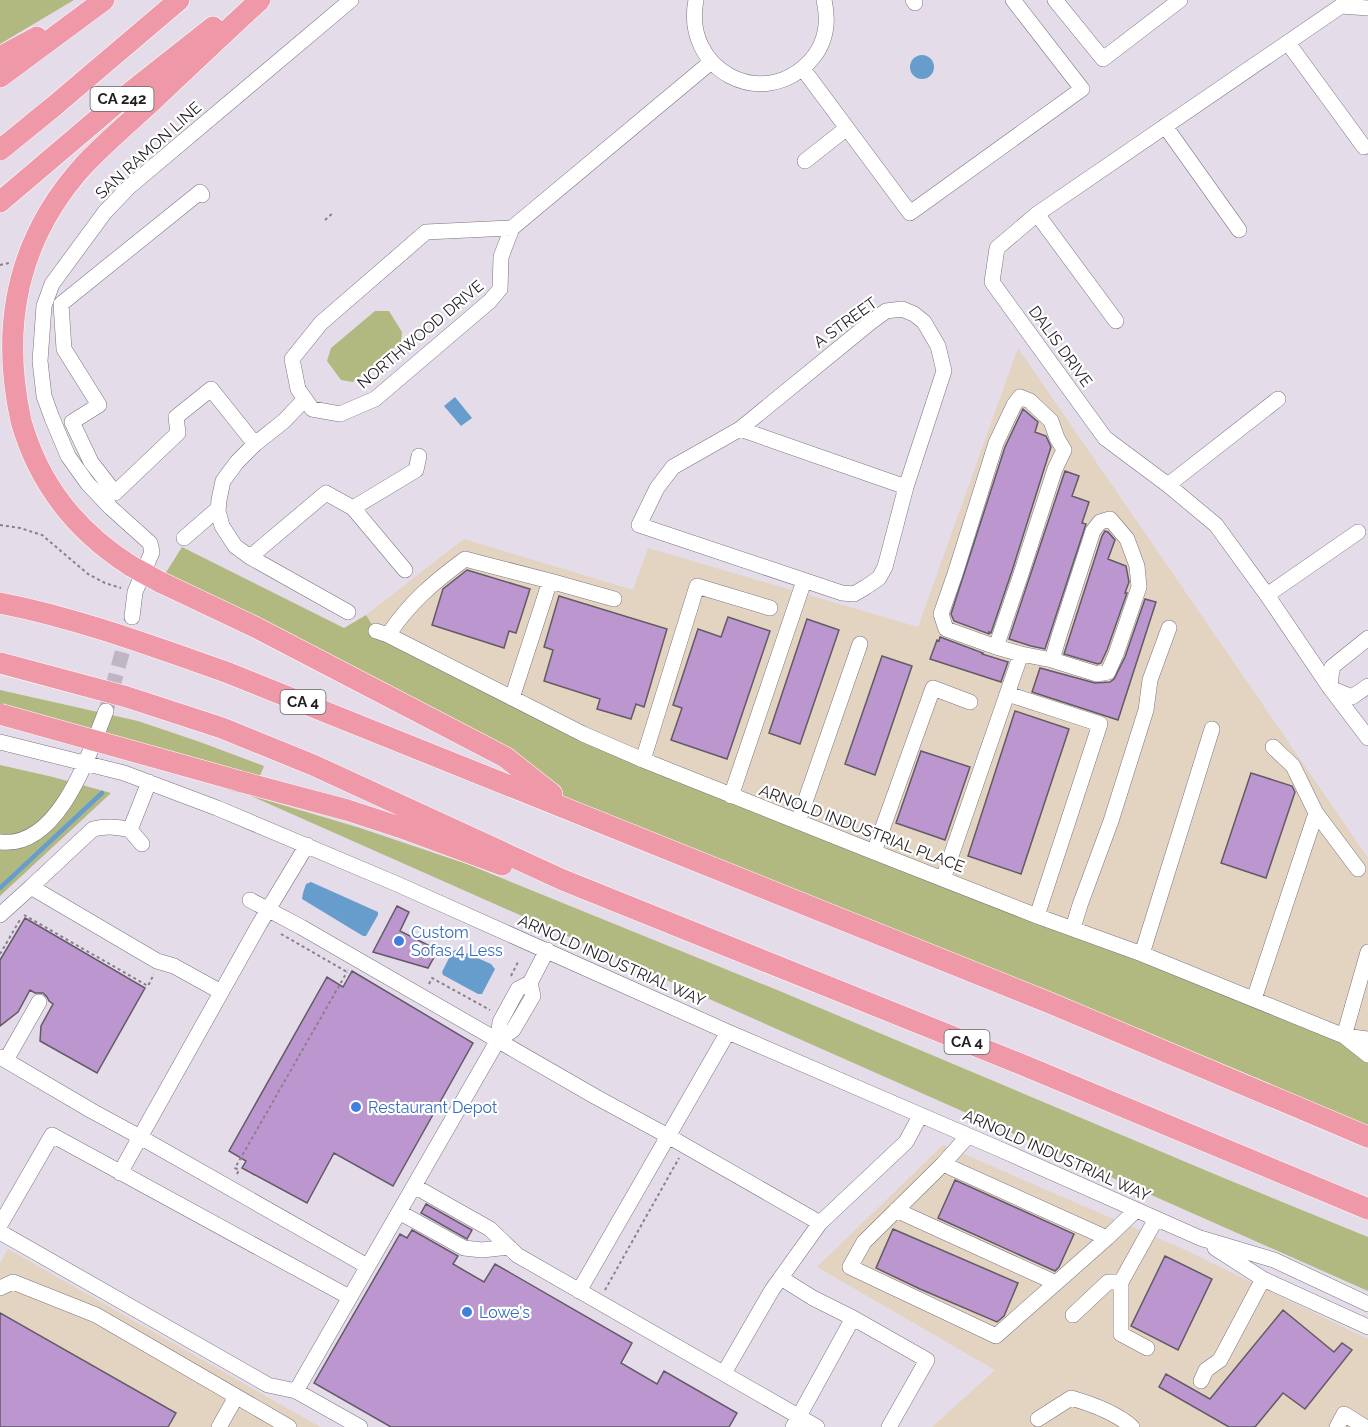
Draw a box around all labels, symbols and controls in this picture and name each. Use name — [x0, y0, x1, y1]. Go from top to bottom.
road number: CA 242 — [90, 87, 154, 111]
street label: SAN RAMON LINE — [92, 98, 205, 203]
street label: NORTHWOOD DRIVE — [353, 276, 487, 393]
street label: A STREET — [810, 293, 881, 352]
street label: DALIS DRIVE — [1025, 302, 1096, 391]
road number: CA 4 — [280, 690, 326, 714]
street label: ARNOLD INDUSTRIAL PLACE — [756, 780, 967, 877]
street label: ARNOLD INDUSTRIAL WAY — [515, 910, 709, 1011]
place label: Custom Sofas 4 Less — [411, 923, 503, 960]
marker: Custom Sofas 4 Less — [392, 934, 406, 948]
road number: CA 4 — [944, 1030, 990, 1054]
place label: Restaurant Depot — [368, 1098, 498, 1117]
marker: Restaurant Depot — [349, 1100, 363, 1114]
street label: ARNOLD INDUSTRIAL WAY — [960, 1105, 1154, 1206]
place label: Lowe's — [479, 1303, 530, 1322]
marker: Lowe's — [460, 1305, 474, 1319]

